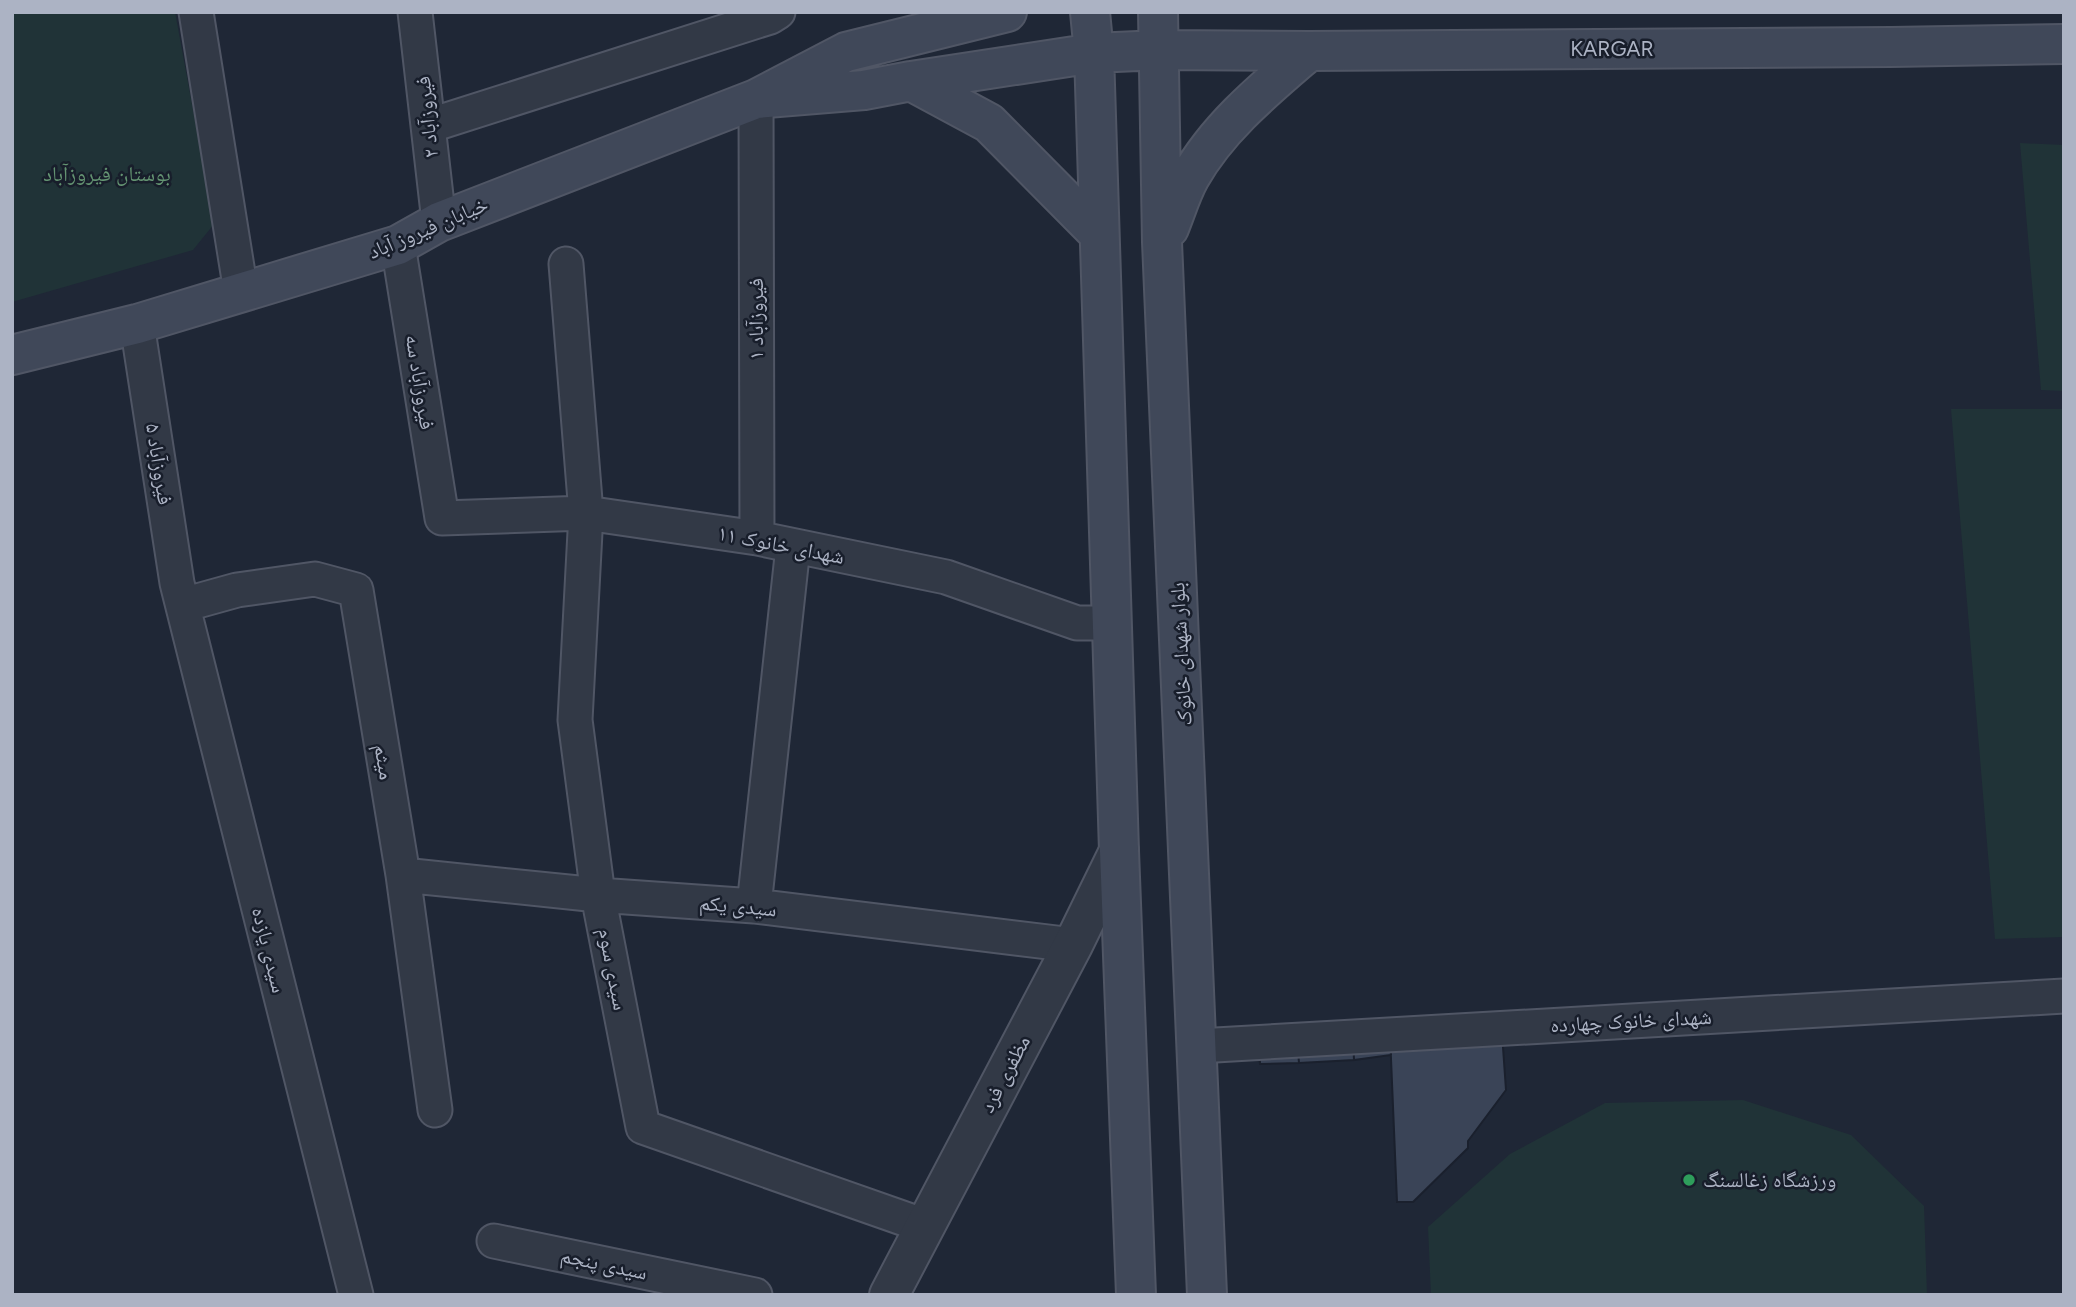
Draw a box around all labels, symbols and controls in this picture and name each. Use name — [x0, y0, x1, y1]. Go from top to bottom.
street label: KARGAR — [1570, 36, 1654, 61]
street label: فیروزآباد ۲ — [410, 75, 443, 159]
park label: بوستان فیروزآباد — [43, 161, 171, 186]
street label: خیابان فیروز آباد — [364, 191, 491, 264]
street label: فیروزآباد ۱ — [743, 278, 768, 360]
street label: فیروزآباد سه — [401, 333, 440, 431]
street label: فیروزآباد ۵ — [141, 421, 178, 506]
street label: شهدای خانوک ۱۱ — [716, 520, 847, 569]
street label: بلوار شهدای خانوک — [1164, 582, 1197, 726]
street label: میثم — [367, 742, 400, 782]
street label: سیدی یکم — [698, 890, 778, 923]
street label: سیدی یازده — [247, 904, 292, 995]
street label: سیدی سوم — [591, 926, 634, 1013]
street label: شهدای خانوک چهارده — [1550, 1004, 1712, 1037]
street label: مظفری فرد — [974, 1031, 1035, 1117]
place label: ورزشگاه زغالسنگ — [1703, 1167, 1836, 1192]
marker: ورزشگاه زغالسنگ — [1681, 1172, 1697, 1188]
street label: سیدی پنجم — [558, 1242, 650, 1287]

